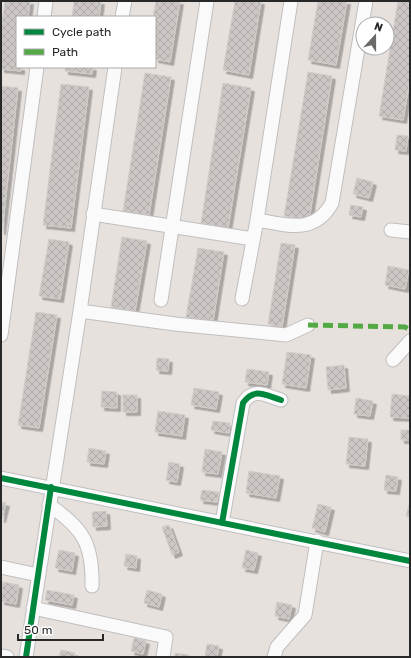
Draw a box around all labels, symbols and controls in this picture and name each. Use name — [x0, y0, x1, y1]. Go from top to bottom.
legend — [16, 16, 156, 68]
north arrow — [355, 16, 395, 56]
text: N — [372, 20, 385, 35]
text: Cycle path — [52, 25, 111, 39]
text: Path — [52, 45, 78, 59]
scale bar — [18, 616, 103, 642]
text: 50 m — [24, 623, 52, 637]

